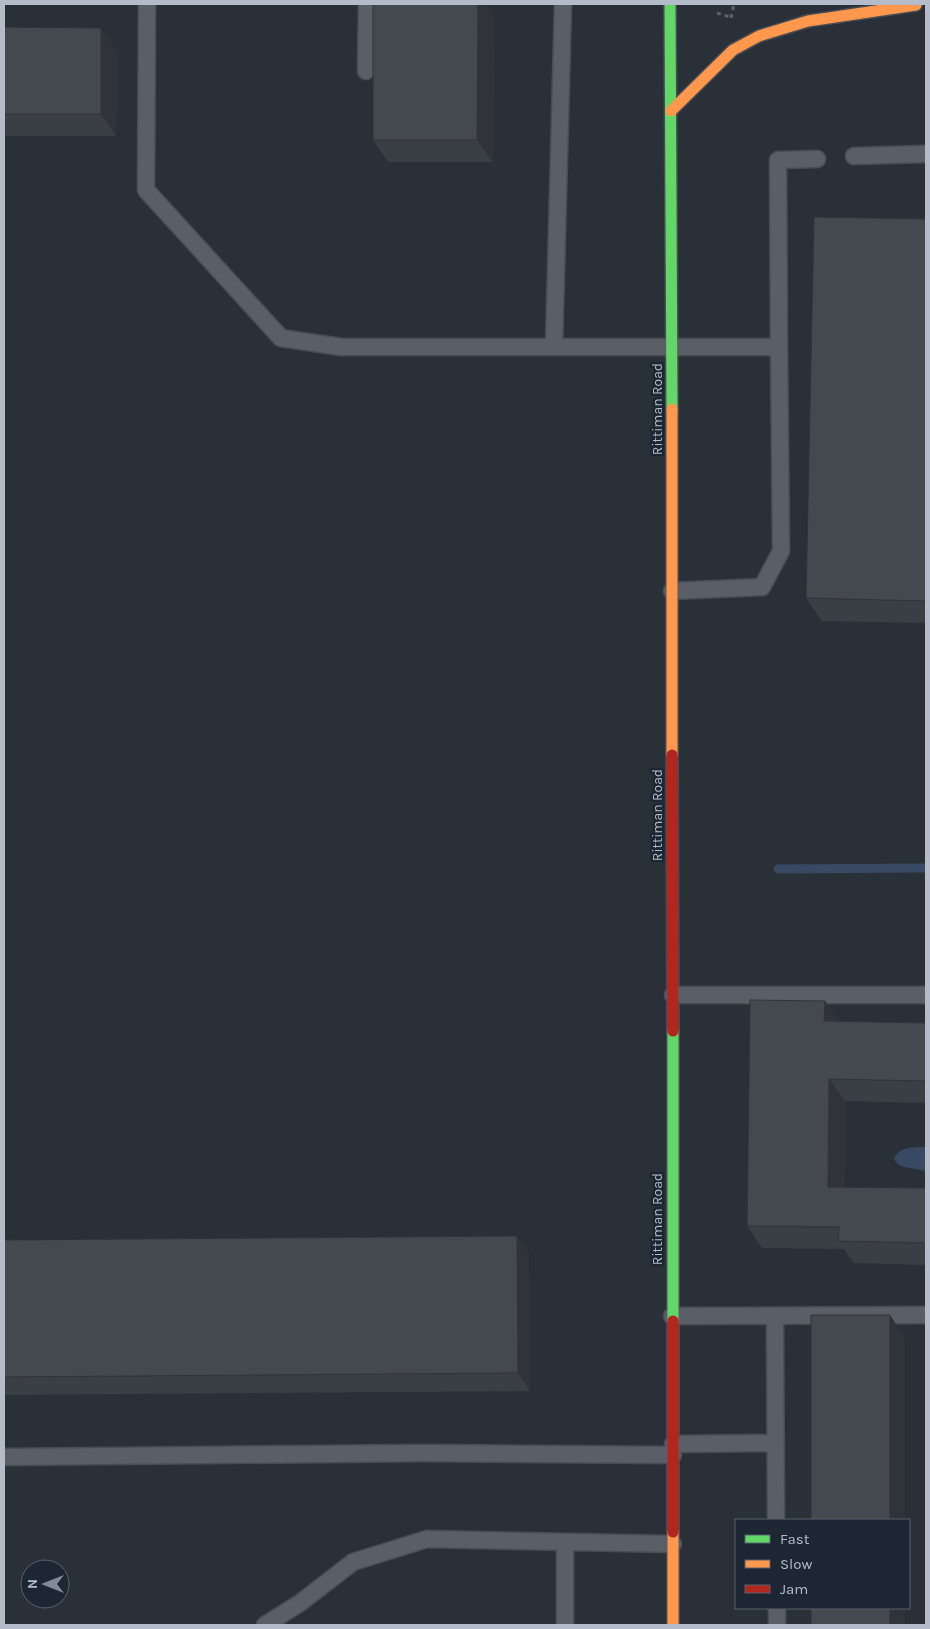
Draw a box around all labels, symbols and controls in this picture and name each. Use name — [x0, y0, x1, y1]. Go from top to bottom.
street label: Rittiman Road — [649, 363, 666, 455]
street label: Rittiman Road — [649, 769, 666, 861]
street label: Rittiman Road — [649, 1173, 666, 1265]
legend — [735, 1519, 910, 1609]
text: Fast — [780, 1530, 810, 1548]
text: Slow — [780, 1555, 812, 1573]
north arrow — [20, 1559, 70, 1609]
text: N — [24, 1579, 41, 1589]
text: Jam — [780, 1580, 808, 1598]

